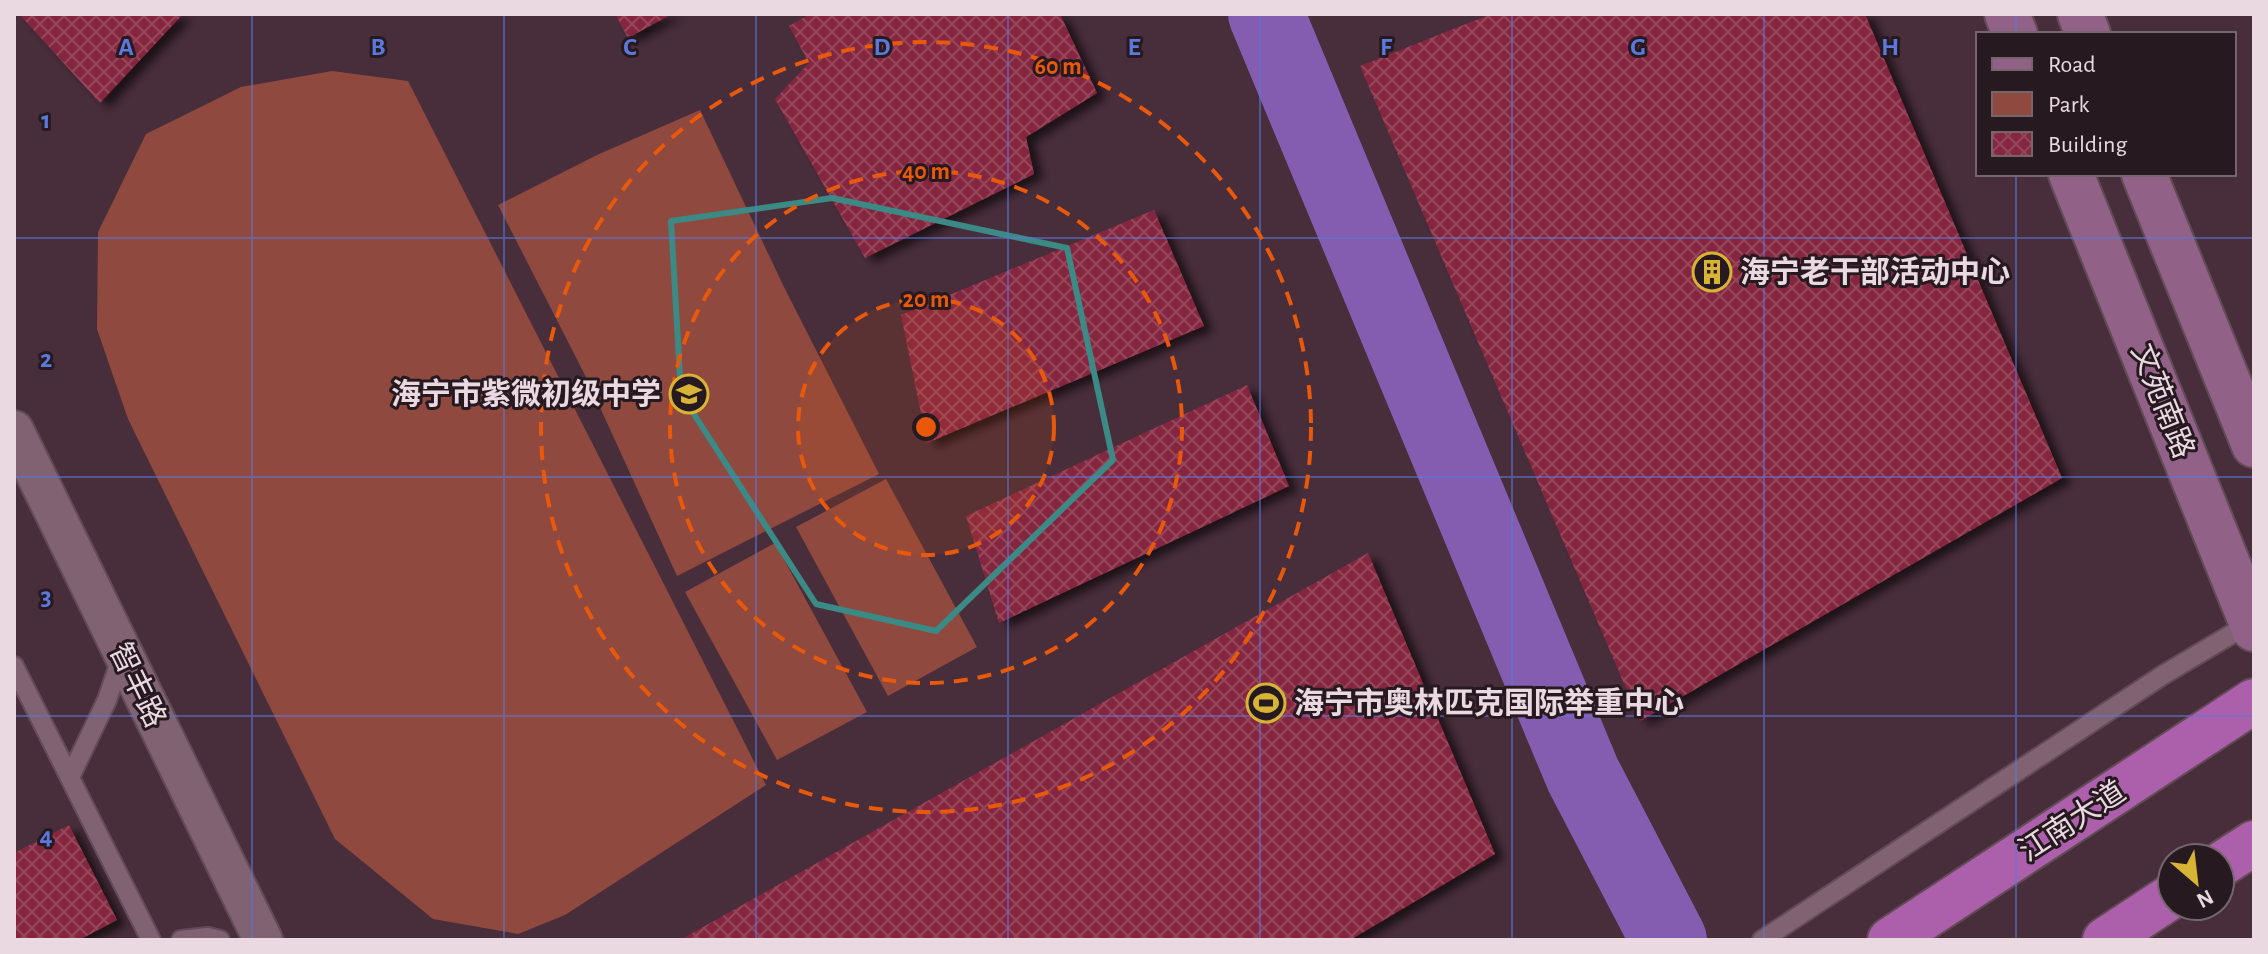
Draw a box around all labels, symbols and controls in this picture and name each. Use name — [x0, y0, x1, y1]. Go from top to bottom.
legend — [1976, 32, 2236, 176]
text: A — [118, 34, 134, 60]
text: B — [370, 34, 386, 60]
text: C — [623, 34, 637, 60]
text: D — [873, 34, 891, 60]
text: E — [1127, 34, 1141, 60]
text: F — [1380, 34, 1393, 60]
text: G — [1630, 34, 1646, 60]
text: H — [1881, 34, 1899, 60]
text: Road — [2048, 53, 2096, 77]
text: 60 m — [1034, 55, 1082, 79]
text: Park — [2048, 93, 2089, 117]
text: 1 — [41, 107, 51, 133]
text: Building — [2048, 133, 2127, 157]
text: 40 m — [902, 160, 950, 184]
building icon: 海宁老干部活动中心 — [1691, 251, 1733, 293]
place label: 海宁老干部活动中心 — [1740, 256, 2010, 288]
text: 20 m — [903, 288, 949, 312]
street label: 文苑南路 — [2126, 339, 2200, 463]
text: 2 — [40, 346, 52, 372]
school or university icon: 海宁市紫微初级中学 — [668, 373, 710, 415]
place label: 海宁市紫微初级中学 — [391, 378, 661, 410]
centre of rings — [912, 413, 940, 441]
text: 3 — [40, 584, 52, 610]
street label: 智丰路 — [104, 638, 172, 732]
sports icon: 海宁市奥林匹克国际举重中心 — [1245, 682, 1287, 724]
place label: 海宁市奥林匹克国际举重中心 — [1294, 687, 1684, 719]
street label: 江南大道 — [2013, 775, 2131, 867]
text: 4 — [39, 823, 53, 849]
north arrow — [2156, 842, 2236, 922]
text: N — [2193, 885, 2217, 912]

